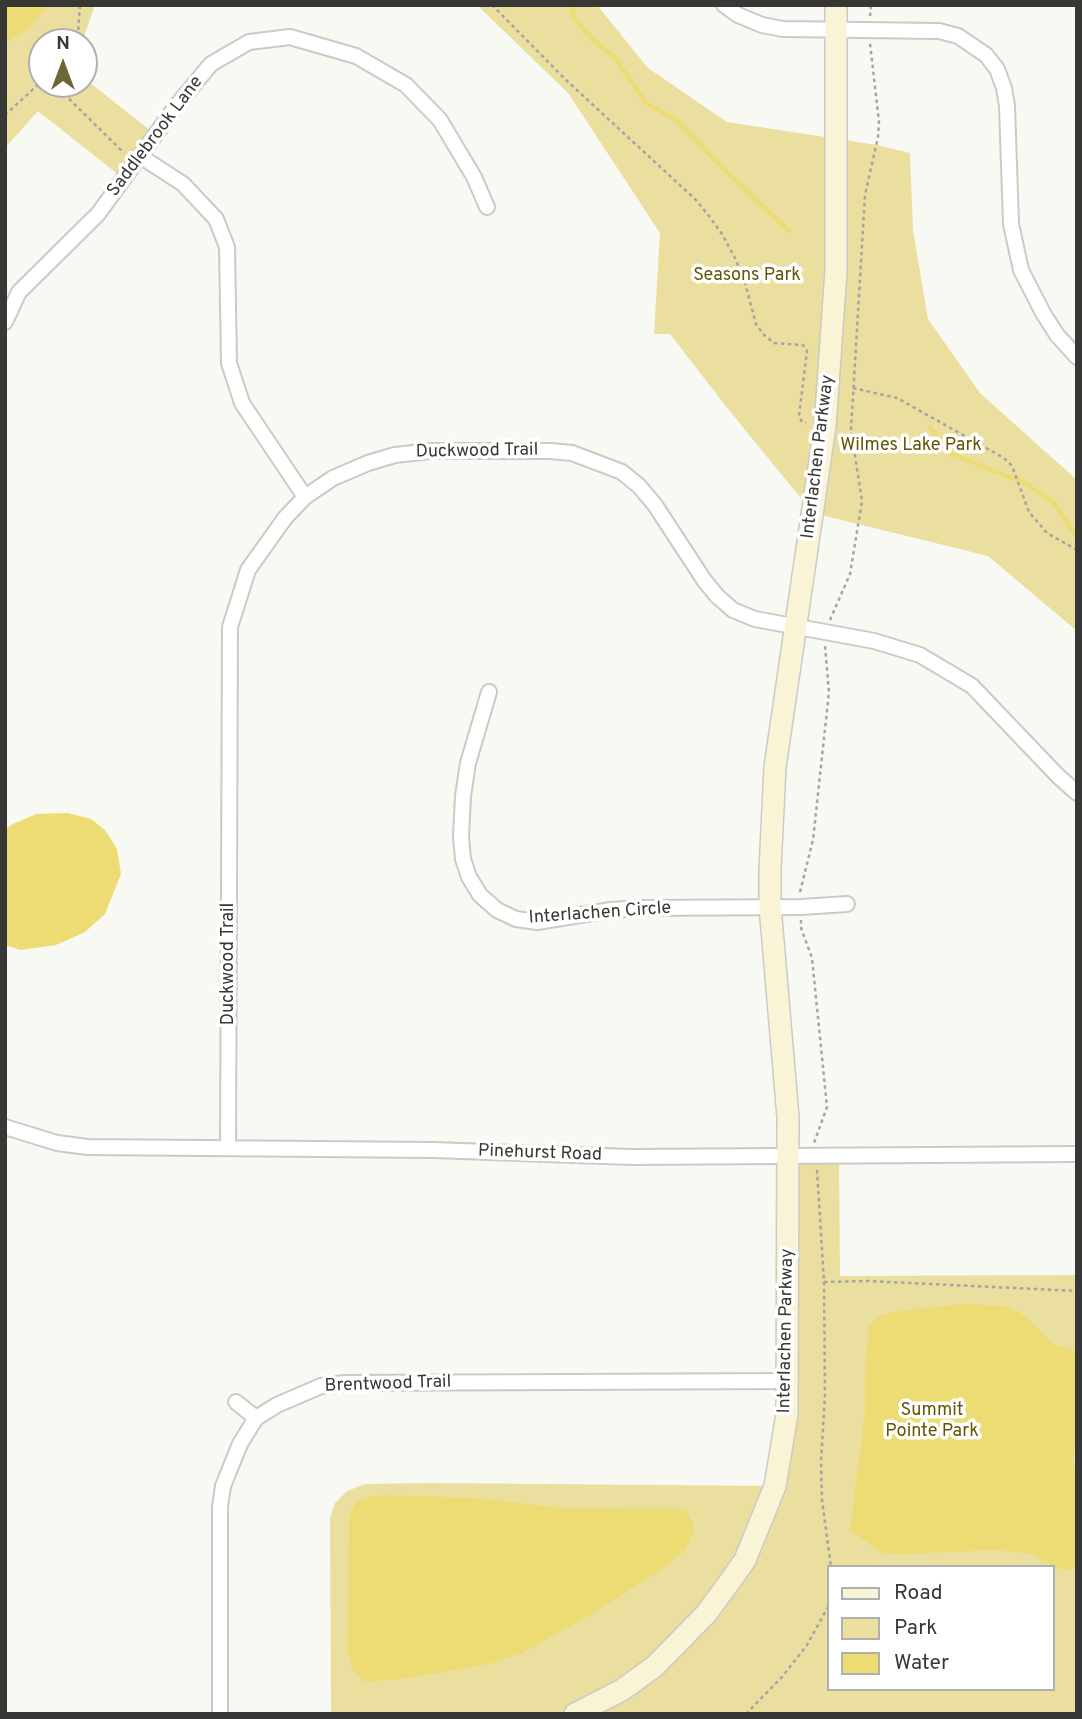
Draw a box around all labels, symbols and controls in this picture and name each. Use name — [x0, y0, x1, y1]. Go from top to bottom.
north arrow — [28, 28, 98, 98]
text: N — [56, 32, 70, 56]
street label: Saddlebrook Lane — [104, 72, 208, 202]
park label: Seasons Park — [693, 265, 801, 287]
street label: Interlachen Parkway — [798, 374, 840, 540]
park label: Wilmes Lake Park — [840, 435, 982, 457]
street label: Duckwood Trail — [416, 440, 538, 464]
street label: Interlachen Circle — [528, 898, 672, 930]
street label: Duckwood Trail — [218, 903, 240, 1025]
street label: Pinehurst Road — [478, 1141, 602, 1167]
street label: Interlachen Parkway — [775, 1248, 799, 1414]
street label: Brentwood Trail — [324, 1372, 452, 1398]
park label: Summit Pointe Park — [885, 1400, 979, 1442]
legend — [827, 1565, 1054, 1691]
text: Road — [894, 1580, 943, 1607]
text: Park — [894, 1615, 937, 1642]
text: Water — [894, 1650, 949, 1677]

